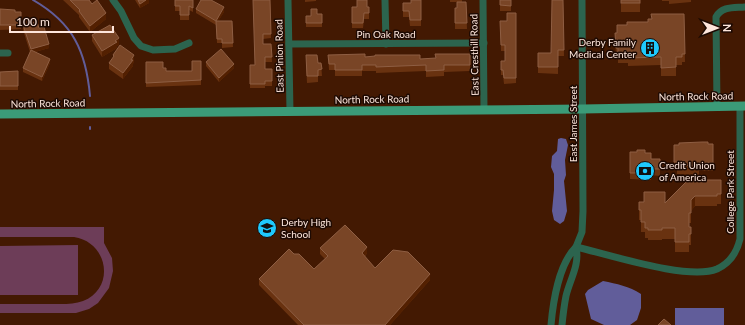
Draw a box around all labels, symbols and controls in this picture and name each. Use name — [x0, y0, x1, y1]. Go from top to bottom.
scale bar — [10, 8, 113, 34]
north arrow — [697, 8, 737, 48]
text: 100 m — [16, 14, 50, 29]
street label: East Cresthill Road — [467, 14, 481, 96]
street label: East Pinion Road — [272, 19, 286, 93]
text: N — [721, 24, 734, 32]
street label: Pin Oak Road — [356, 28, 416, 40]
place label: Derby Family Medical Center — [569, 36, 637, 60]
building icon: Derby Family Medical Center — [639, 37, 661, 59]
street label: East James Street — [567, 85, 579, 162]
street label: North Rock Road — [659, 89, 733, 103]
street label: North Rock Road — [335, 92, 409, 106]
street label: North Rock Road — [11, 96, 85, 110]
street label: College Park Street — [724, 150, 736, 234]
place label: Credit Union of America — [659, 159, 715, 183]
bank icon: Credit Union of America — [634, 160, 656, 182]
place label: Derby High School — [281, 216, 331, 240]
school or university icon: Derby High School — [256, 217, 278, 239]

